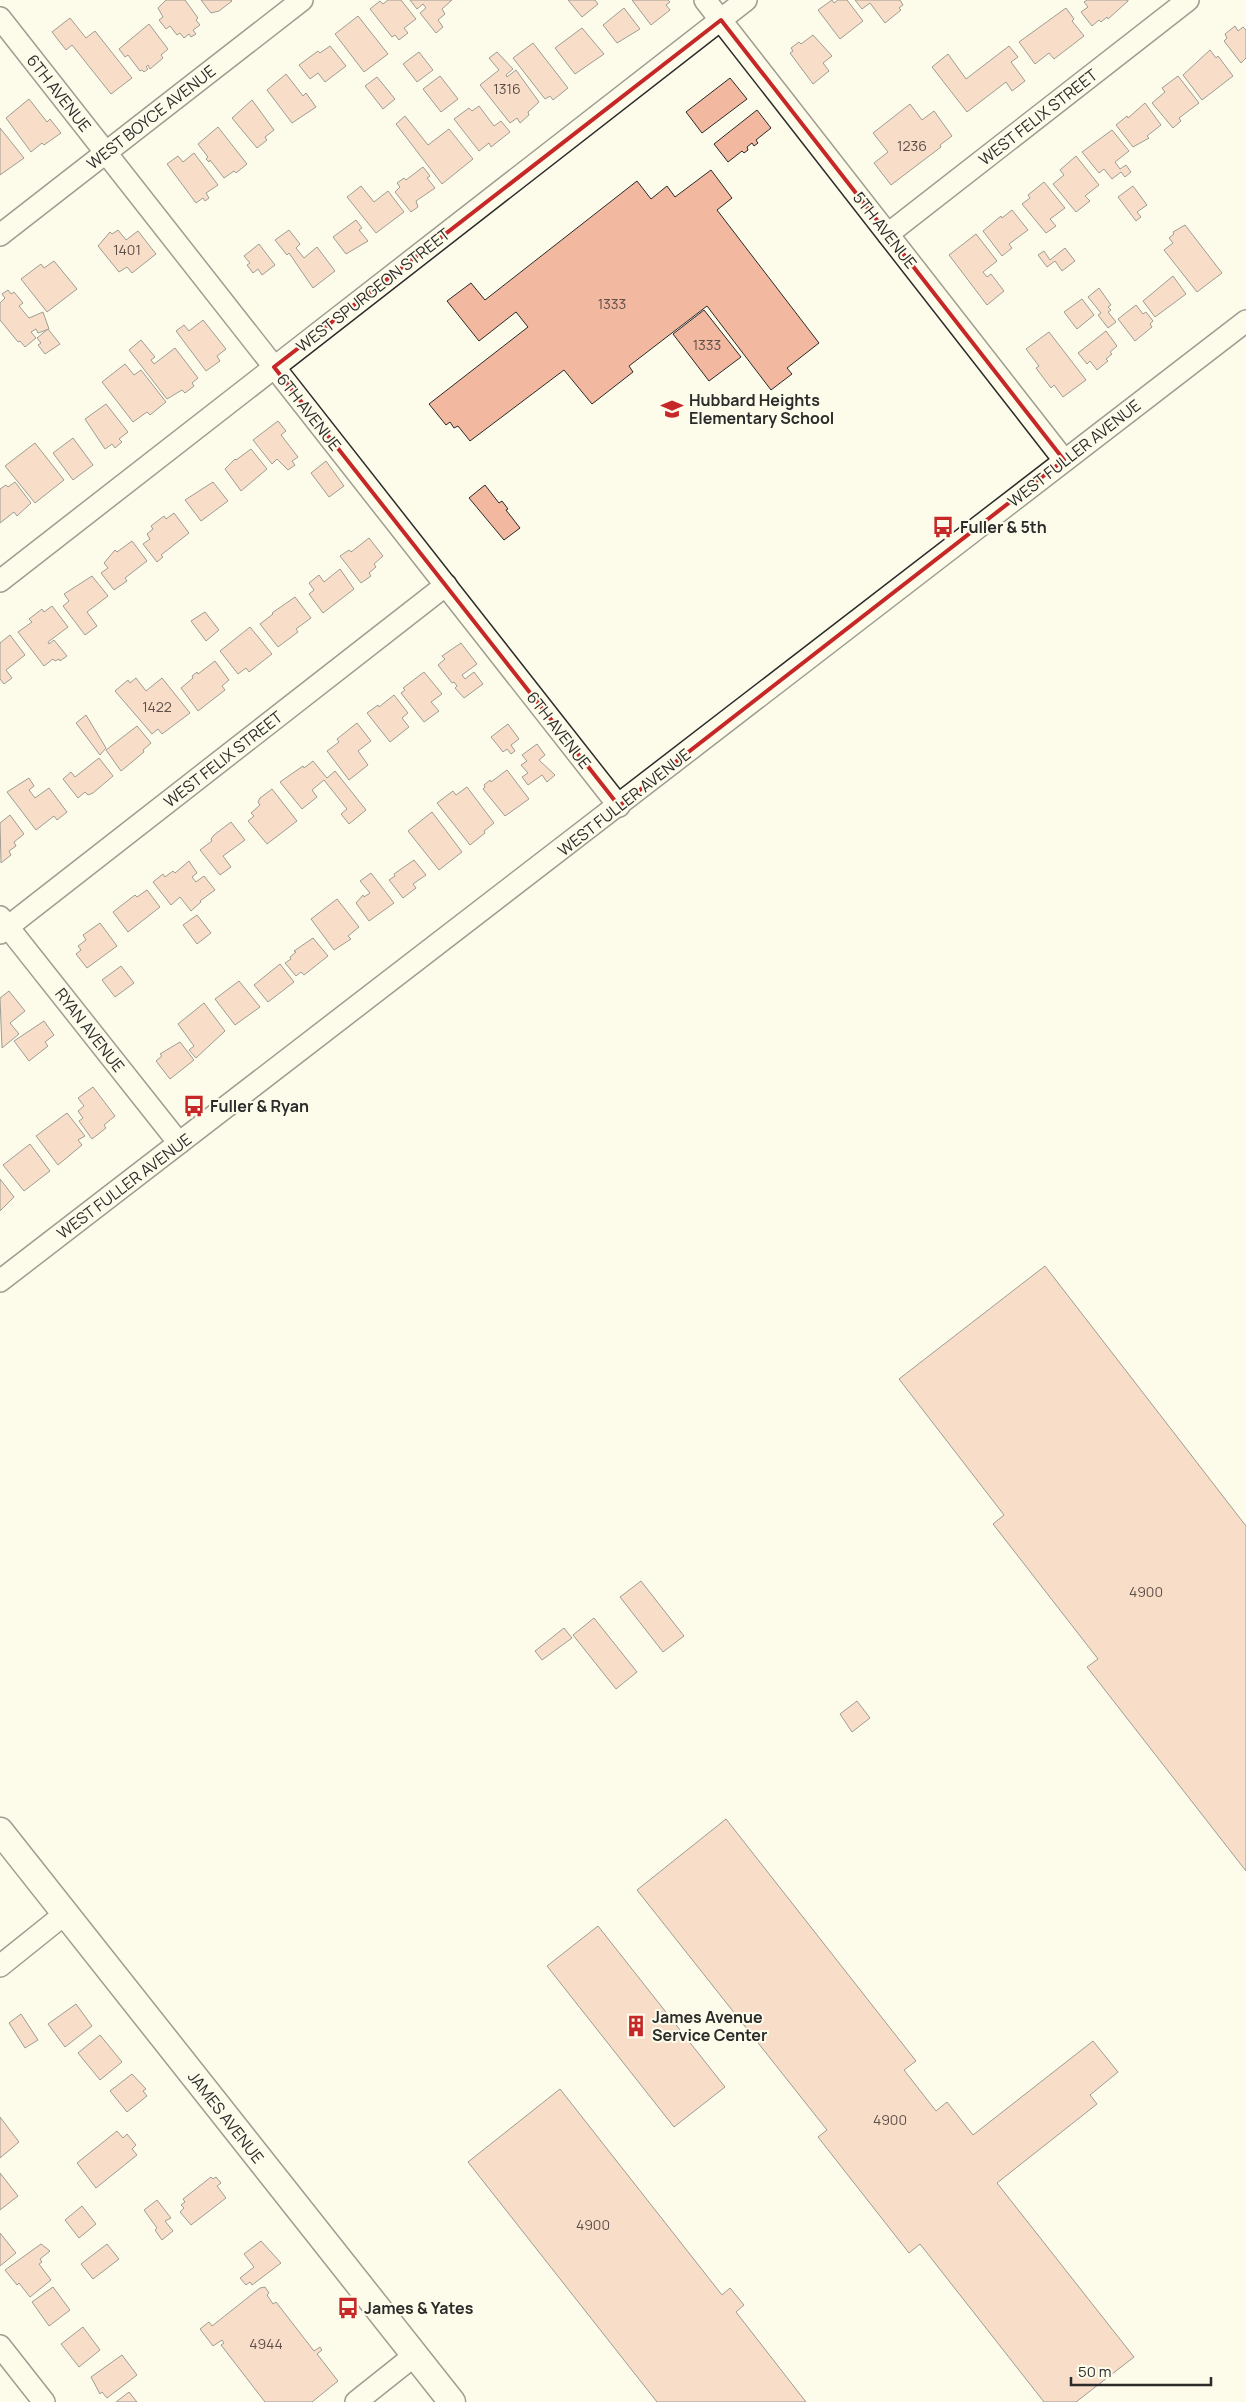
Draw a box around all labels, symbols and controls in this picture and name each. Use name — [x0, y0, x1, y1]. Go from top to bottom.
street label: 6TH AVENUE — [22, 50, 96, 136]
street label: WEST BOYCE AVENUE — [82, 60, 220, 174]
street label: WEST FELIX STREET — [974, 63, 1102, 170]
house number: 1316 — [493, 79, 521, 98]
house number: 1236 — [897, 136, 927, 155]
street label: 5TH AVENUE — [848, 187, 922, 273]
street label: WEST SPURGEON STREET — [292, 223, 455, 357]
house number: 1401 — [113, 240, 141, 259]
house number: 1333 — [598, 294, 626, 313]
house number: 1333 — [693, 335, 721, 354]
street label: 6TH AVENUE — [272, 369, 346, 455]
place label: Hubbard Heights Elementary School — [689, 389, 834, 429]
street label: WEST FULLER AVENUE — [1003, 394, 1145, 512]
school or university icon: Hubbard Heights Elementary School — [659, 396, 685, 422]
bus stop icon: Fuller & 5th — [930, 514, 956, 540]
place label: Fuller & 5th — [960, 516, 1047, 538]
street label: 6TH AVENUE — [522, 687, 596, 773]
house number: 1422 — [142, 697, 172, 716]
street label: WEST FELIX STREET — [159, 705, 287, 812]
street label: WEST FULLER AVENUE — [553, 743, 695, 861]
street label: RYAN AVENUE — [50, 983, 130, 1077]
bus stop icon: Fuller & Ryan — [181, 1093, 207, 1119]
place label: Fuller & Ryan — [210, 1095, 309, 1117]
street label: WEST FULLER AVENUE — [52, 1128, 196, 1244]
house number: 4900 — [1129, 1582, 1163, 1601]
place label: James Avenue Service Center — [652, 2006, 767, 2046]
building icon: James Avenue Service Center — [623, 2013, 649, 2039]
street label: JAMES AVENUE — [183, 2066, 269, 2168]
house number: 4900 — [873, 2110, 907, 2129]
house number: 4900 — [576, 2215, 610, 2234]
bus stop icon: James & Yates — [335, 2295, 361, 2321]
place label: James & Yates — [364, 2297, 474, 2319]
house number: 4944 — [249, 2334, 283, 2353]
scale bar — [1071, 2354, 1211, 2386]
text: 50 m — [1078, 2361, 1112, 2382]

